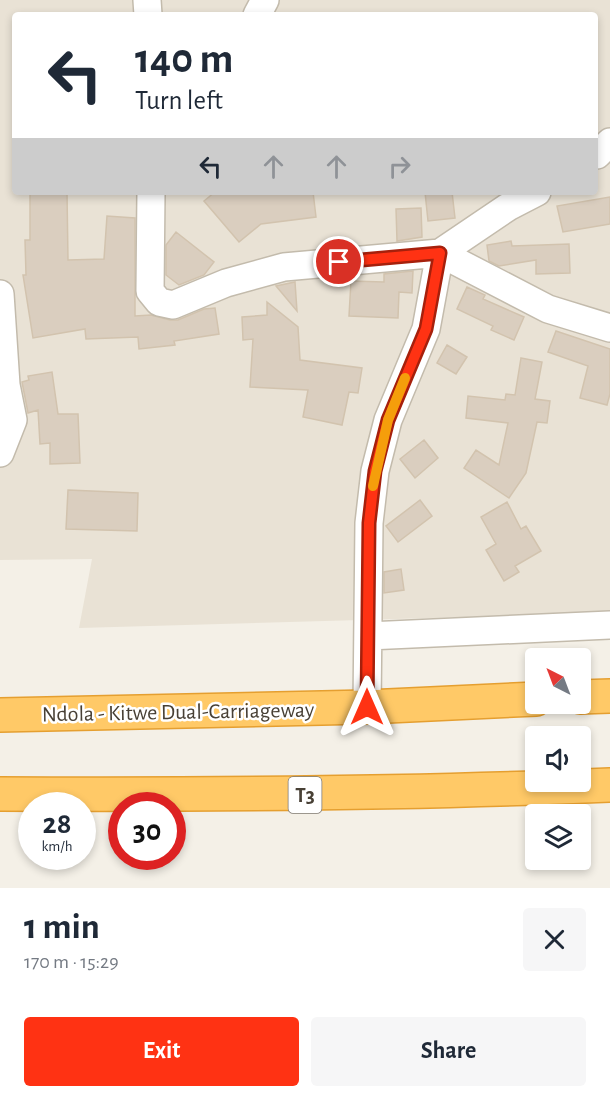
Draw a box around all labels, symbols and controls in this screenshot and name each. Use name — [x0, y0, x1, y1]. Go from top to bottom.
icon: left — [36, 36, 114, 114]
text: 140 m — [135, 38, 233, 80]
text: Turn left — [135, 87, 223, 114]
icon: left — [194, 150, 227, 183]
icon: ahead — [257, 150, 290, 183]
icon: ahead — [320, 150, 353, 183]
icon: right — [383, 150, 416, 183]
pin — [313, 236, 364, 287]
icon: arrive — [322, 245, 355, 278]
north arrow — [525, 648, 591, 714]
map controls — [525, 648, 591, 870]
position arrow — [335, 675, 399, 739]
street label: Ndola - Kitwe Dual-Carriageway — [42, 699, 315, 725]
button: sound — [525, 726, 591, 792]
road number: T3 — [288, 777, 322, 813]
speed limit sign: 30 — [108, 792, 186, 870]
button: layers — [525, 804, 591, 870]
text: 28 — [43, 809, 71, 839]
text: km/h — [42, 839, 72, 854]
button: close — [523, 908, 586, 971]
text: 1 min — [24, 909, 100, 945]
text: 170 m · 15:29 — [24, 952, 119, 972]
button: Exit — [24, 1017, 299, 1086]
button: Share — [311, 1017, 586, 1086]

